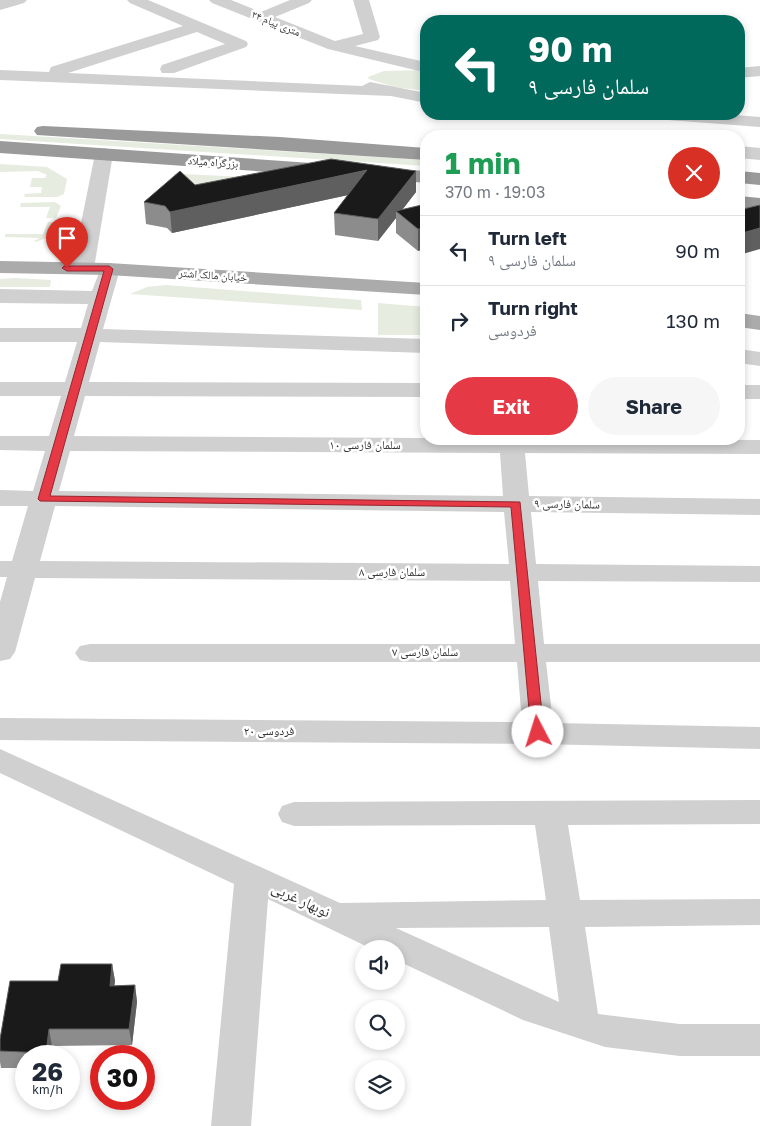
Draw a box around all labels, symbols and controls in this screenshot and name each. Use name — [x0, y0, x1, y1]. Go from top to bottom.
street label: ۲۴ متری پیام — [249, 7, 303, 39]
text: 90 m — [528, 28, 612, 70]
icon: left — [445, 35, 510, 100]
text: سلمان فارسی ۹ — [528, 72, 649, 99]
text: 1 min — [445, 145, 521, 181]
button: close — [668, 147, 720, 199]
street label: بزرگراه میلاد — [187, 153, 239, 170]
text: 370 m · 19:03 — [445, 182, 545, 202]
pin — [46, 217, 88, 268]
icon: arrive — [53, 224, 81, 252]
text: Turn left — [488, 226, 567, 249]
icon: left — [445, 237, 473, 265]
text: 90 m — [675, 239, 720, 262]
text: سلمان فارسی ۹ — [488, 250, 576, 270]
street label: خیابان مالک اشتر — [177, 266, 248, 284]
text: Turn right — [488, 296, 578, 319]
icon: right — [445, 307, 473, 335]
text: 130 m — [666, 309, 720, 332]
text: فردوسی — [488, 320, 537, 340]
button: Exit — [445, 377, 578, 435]
button: Share — [588, 377, 720, 435]
street label: سلمان فارسی ۱۰ — [329, 437, 401, 452]
street label: سلمان فارسی ۹ — [534, 495, 600, 512]
street label: سلمان فارسی ۸ — [359, 564, 425, 579]
street label: سلمان فارسی ۷ — [392, 644, 458, 659]
position arrow — [511, 705, 563, 757]
street label: فردوسی ۲۰ — [244, 723, 294, 738]
street label: نوبهار غربی — [269, 878, 333, 922]
map controls — [355, 940, 405, 1110]
button: sound — [355, 940, 405, 990]
button: search — [355, 1000, 405, 1050]
speed limit sign: 30 — [90, 1045, 155, 1110]
text: 26 — [32, 1056, 63, 1087]
button: layers — [355, 1060, 405, 1110]
text: km/h — [32, 1082, 63, 1097]

